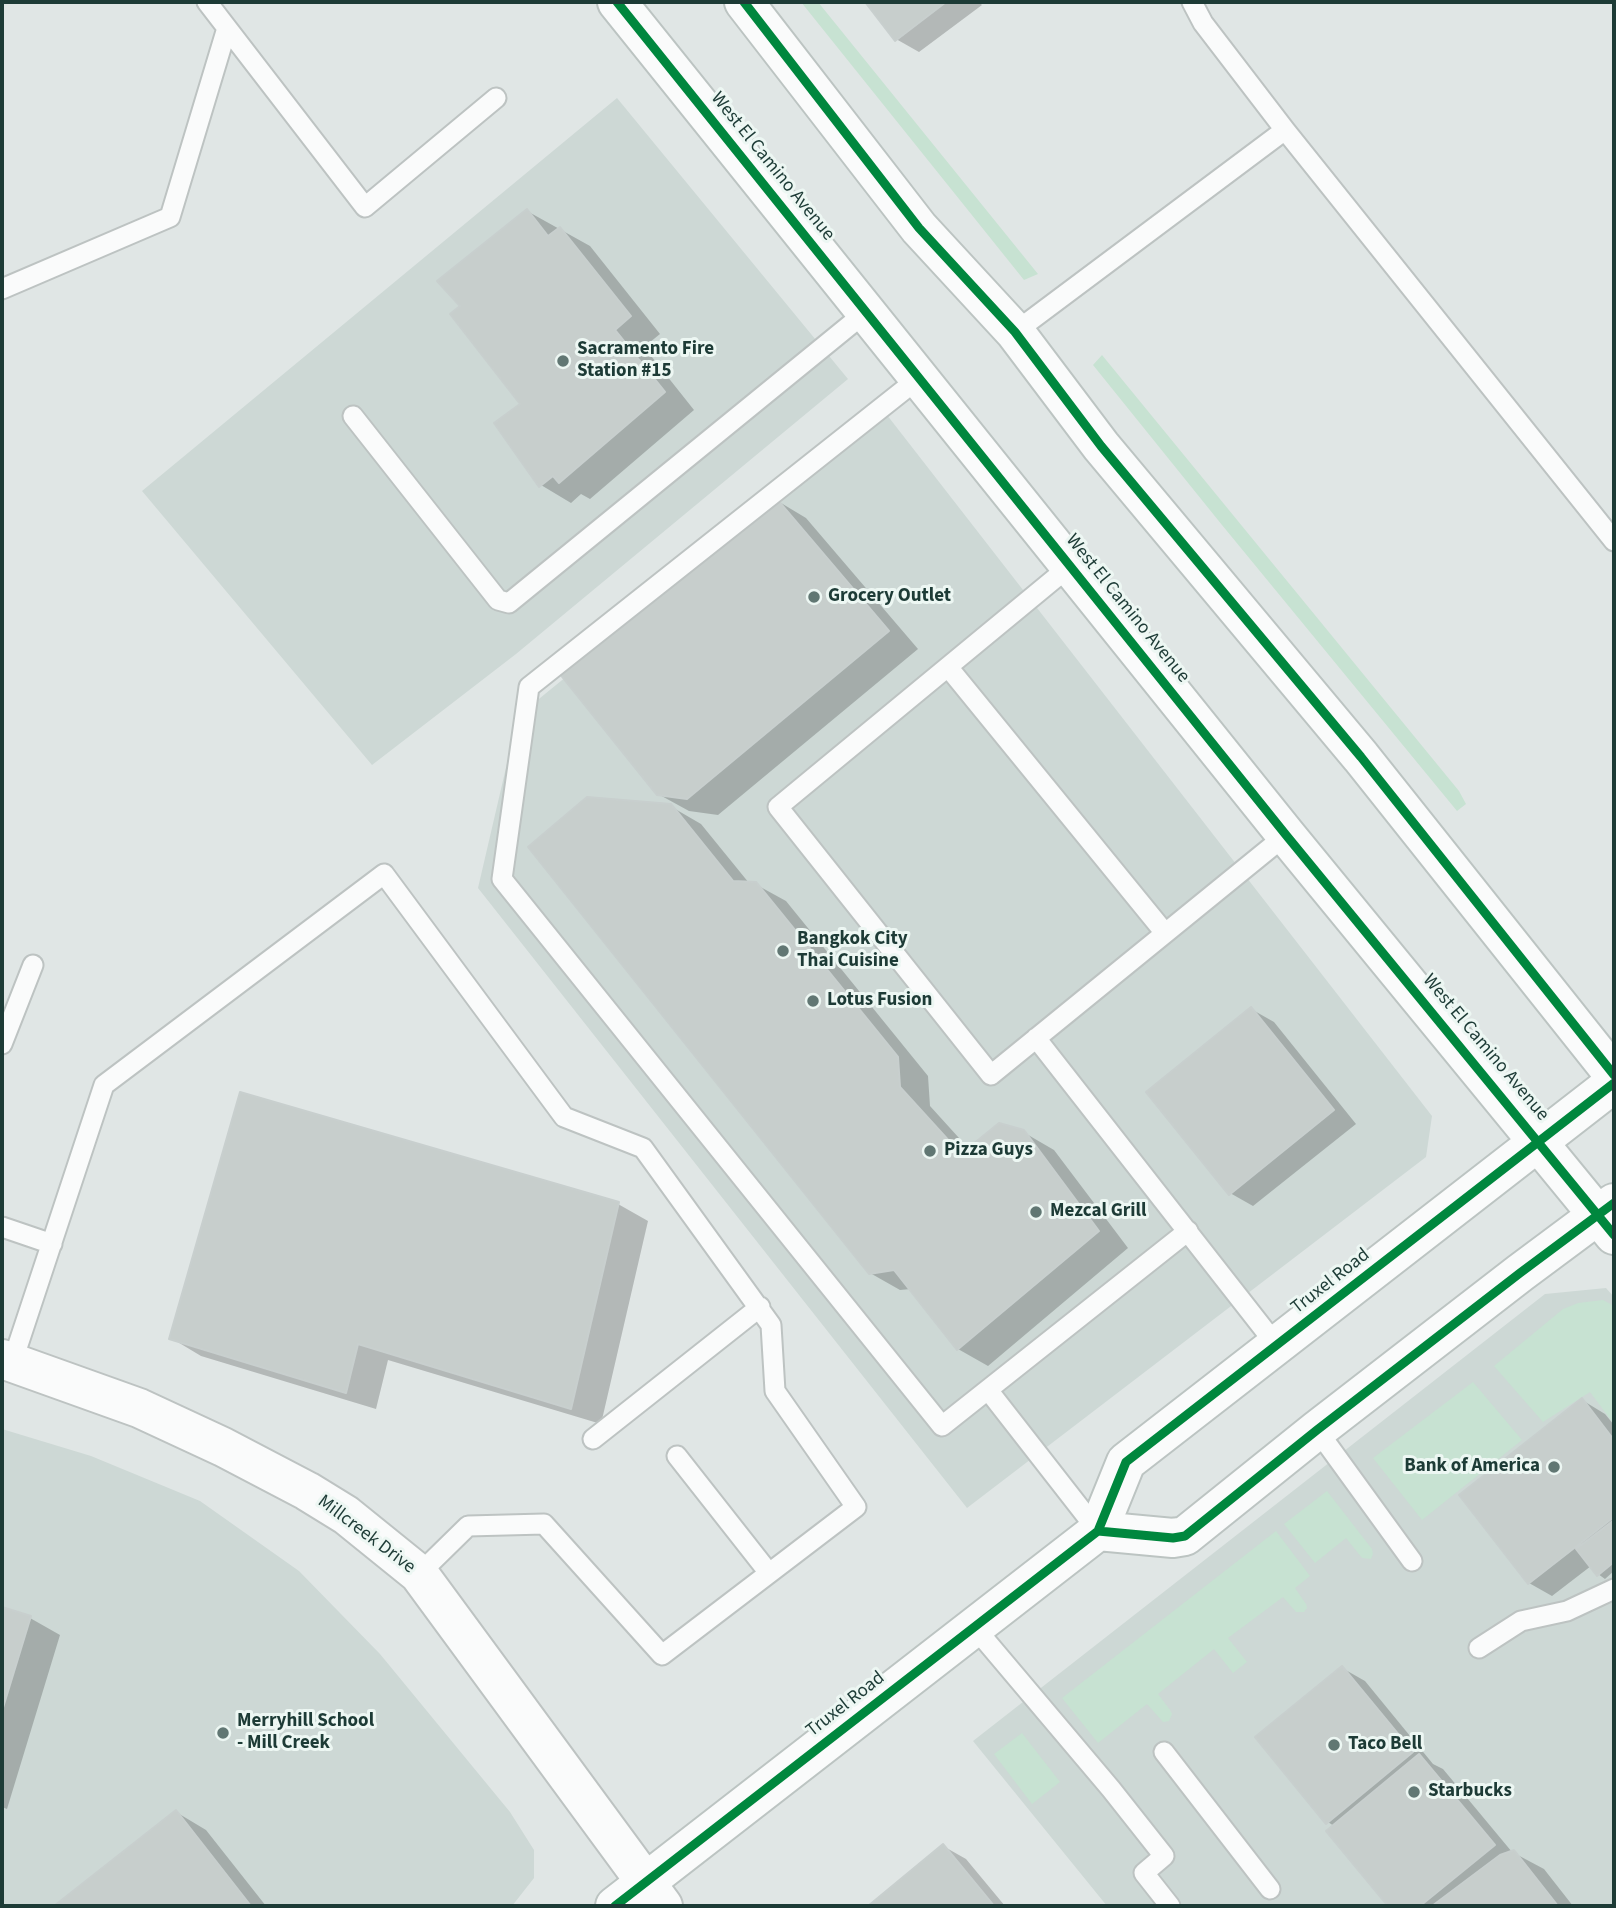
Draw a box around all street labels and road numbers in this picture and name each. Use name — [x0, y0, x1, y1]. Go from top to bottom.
street label: West El Camino Avenue — [705, 88, 839, 246]
street label: West El Camino Avenue — [1060, 530, 1194, 688]
street label: West El Camino Avenue — [1417, 970, 1553, 1126]
street label: Truxel Road — [1287, 1244, 1375, 1320]
street label: Millcreek Drive — [313, 1491, 419, 1579]
street label: Truxel Road — [802, 1667, 890, 1743]

